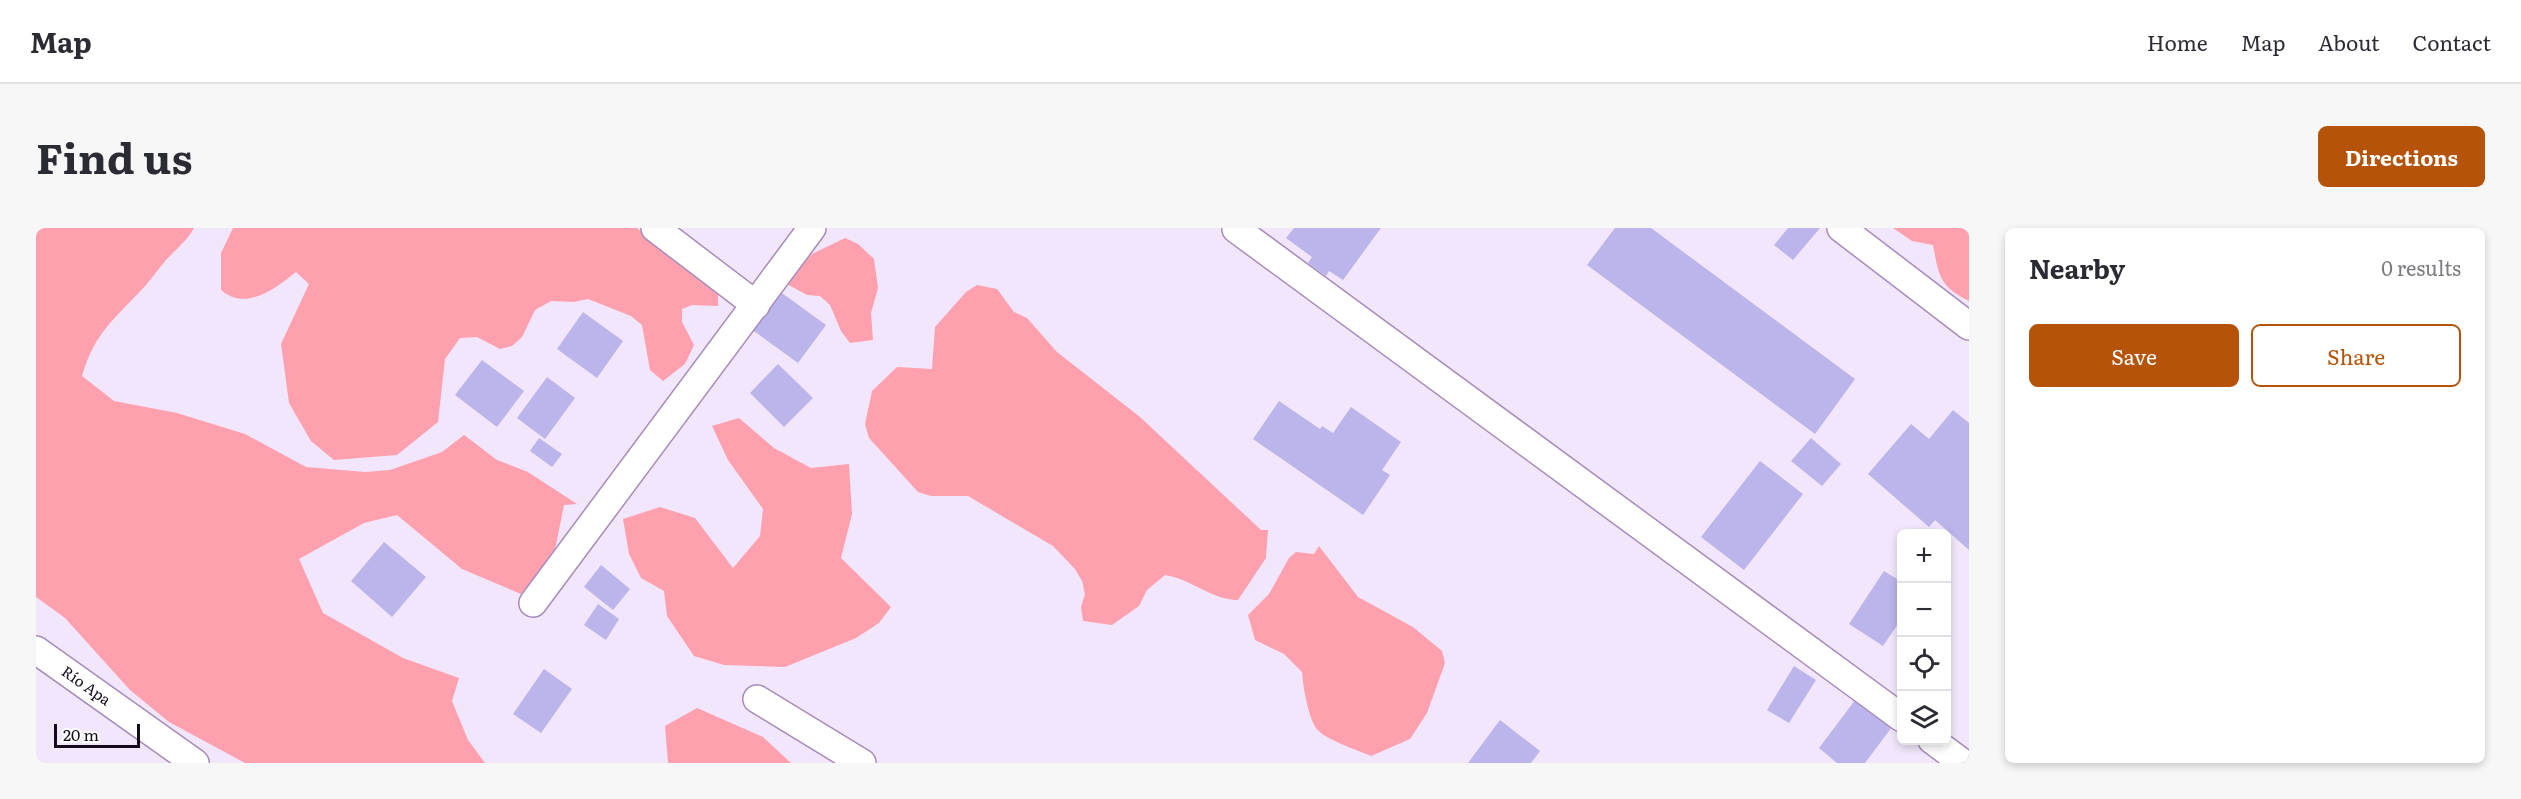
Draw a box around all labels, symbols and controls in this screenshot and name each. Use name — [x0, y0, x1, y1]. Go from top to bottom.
text: Map — [30, 20, 92, 62]
text: Home — [2147, 26, 2208, 57]
text: Map — [2241, 26, 2285, 57]
text: About — [2318, 26, 2380, 57]
text: Contact — [2413, 26, 2491, 57]
text: Find us — [36, 125, 193, 187]
button: Directions — [2318, 126, 2485, 187]
text: Nearby — [2029, 248, 2125, 287]
text: 0 results — [2381, 252, 2461, 282]
button: Save — [2029, 324, 2239, 387]
button: Share — [2251, 324, 2461, 387]
map controls — [1897, 529, 1951, 745]
button: + — [1897, 529, 1951, 583]
button: − — [1897, 583, 1951, 637]
button: locate — [1897, 637, 1951, 691]
street label: Río Apa — [57, 659, 117, 711]
button: layers — [1897, 691, 1951, 745]
scale bar — [54, 721, 140, 748]
text: 20 m — [63, 722, 99, 746]

